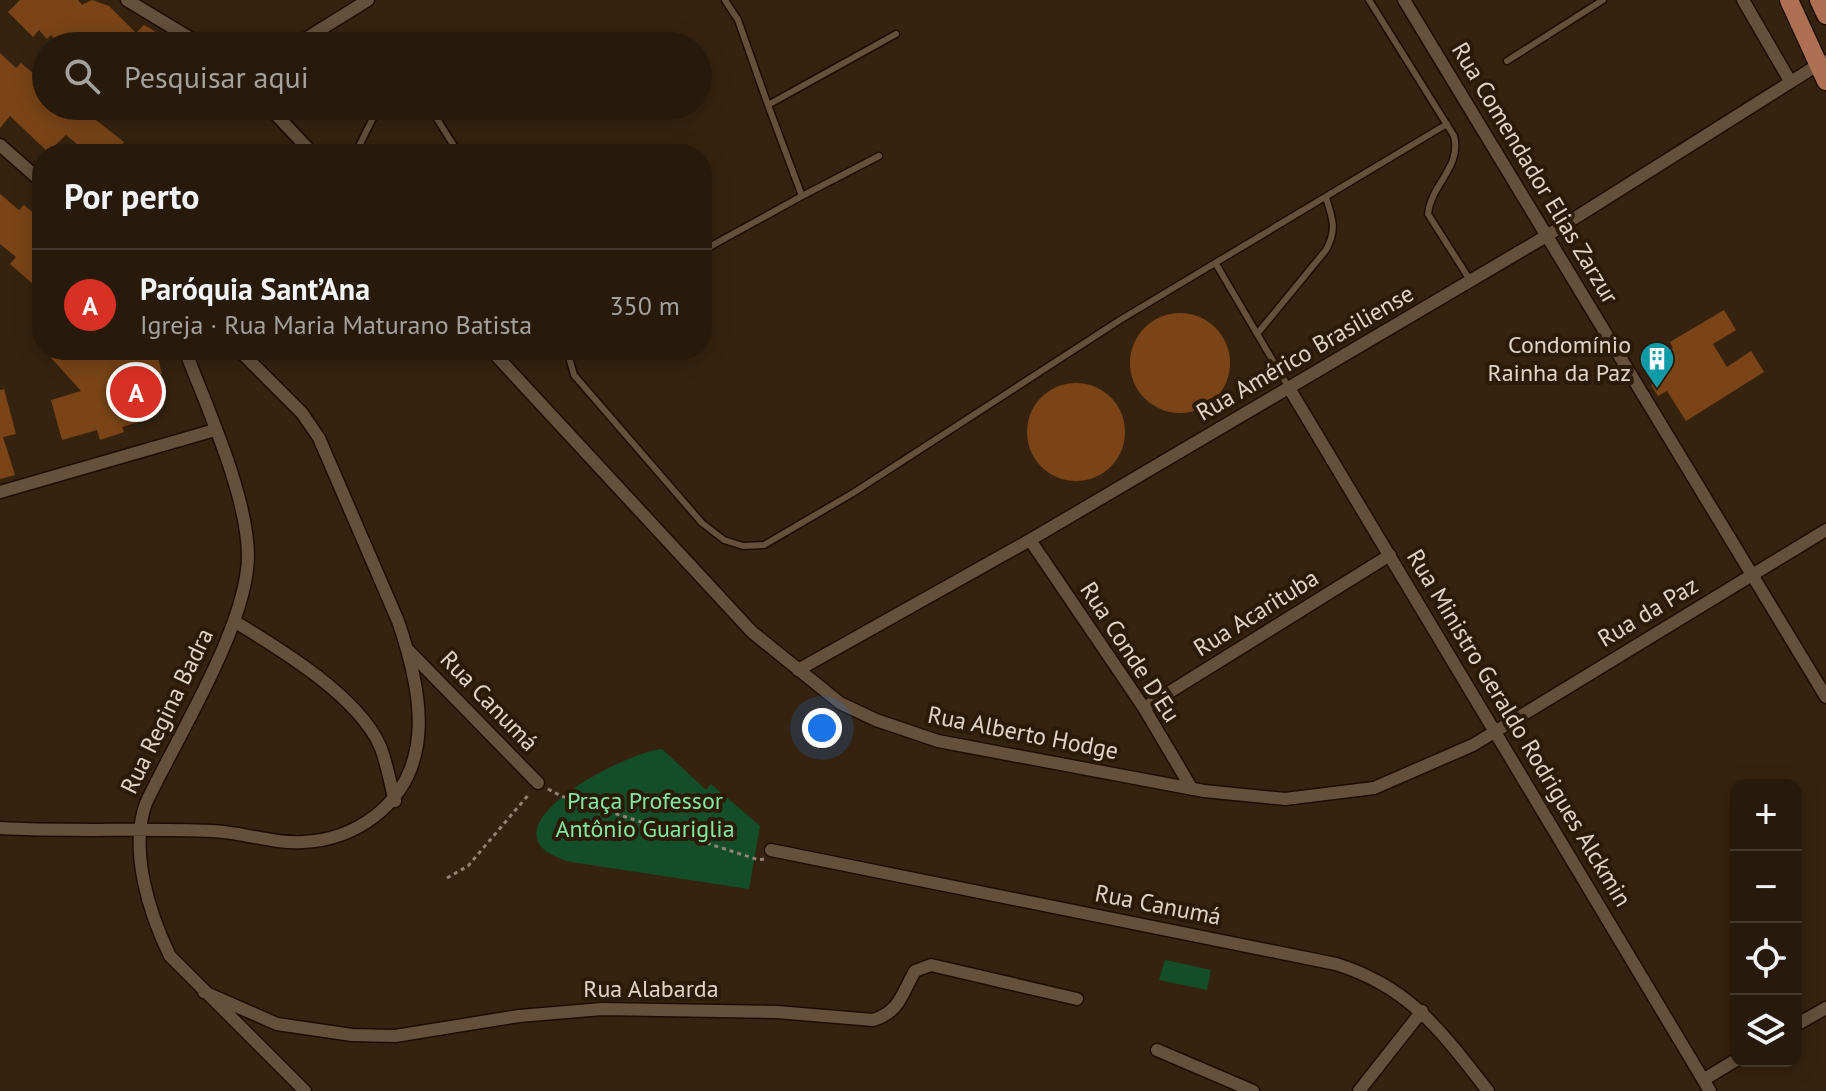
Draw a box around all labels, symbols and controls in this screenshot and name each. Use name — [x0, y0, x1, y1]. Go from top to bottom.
search box — [32, 32, 712, 120]
street label: Rua Comendador Elias Zarzur — [1445, 36, 1626, 309]
icon: search — [60, 54, 104, 98]
text: Pesquisar aqui — [124, 57, 309, 96]
text: Por perto — [64, 174, 200, 218]
text: Paróquia Sant’Ana — [140, 269, 370, 308]
street label: Rua Américo Brasiliense — [1190, 278, 1419, 428]
text: A — [82, 289, 98, 322]
text: 350 m — [609, 289, 680, 322]
text: Igreja · Rua Maria Maturano Batista — [140, 308, 532, 341]
place label: Condomínio Rainha da Paz — [1488, 329, 1631, 388]
building icon: Condomínio Rainha da Paz — [1638, 340, 1676, 390]
pin: A — [110, 362, 162, 422]
street label: Rua Ministro Geraldo Rodrigues Alckmin — [1400, 543, 1639, 912]
street label: Rua Acarituba — [1188, 562, 1324, 663]
street label: Rua da Paz — [1592, 570, 1704, 654]
street label: Rua Conde D'Eu — [1073, 576, 1187, 728]
street label: Rua Regina Badra — [113, 623, 220, 798]
street label: Rua Canumá — [434, 644, 545, 757]
street label: Rua Alberto Hodge — [925, 699, 1121, 766]
your location — [802, 708, 842, 748]
map controls — [1730, 779, 1802, 1067]
button: + — [1730, 779, 1802, 851]
park label: Praça Professor Antônio Guariglia — [555, 785, 735, 844]
button: − — [1730, 851, 1802, 923]
street label: Rua Canumá — [1092, 877, 1224, 932]
button: locate — [1730, 923, 1802, 995]
street label: Rua Alabarda — [583, 973, 719, 1004]
button: layers — [1730, 995, 1802, 1067]

